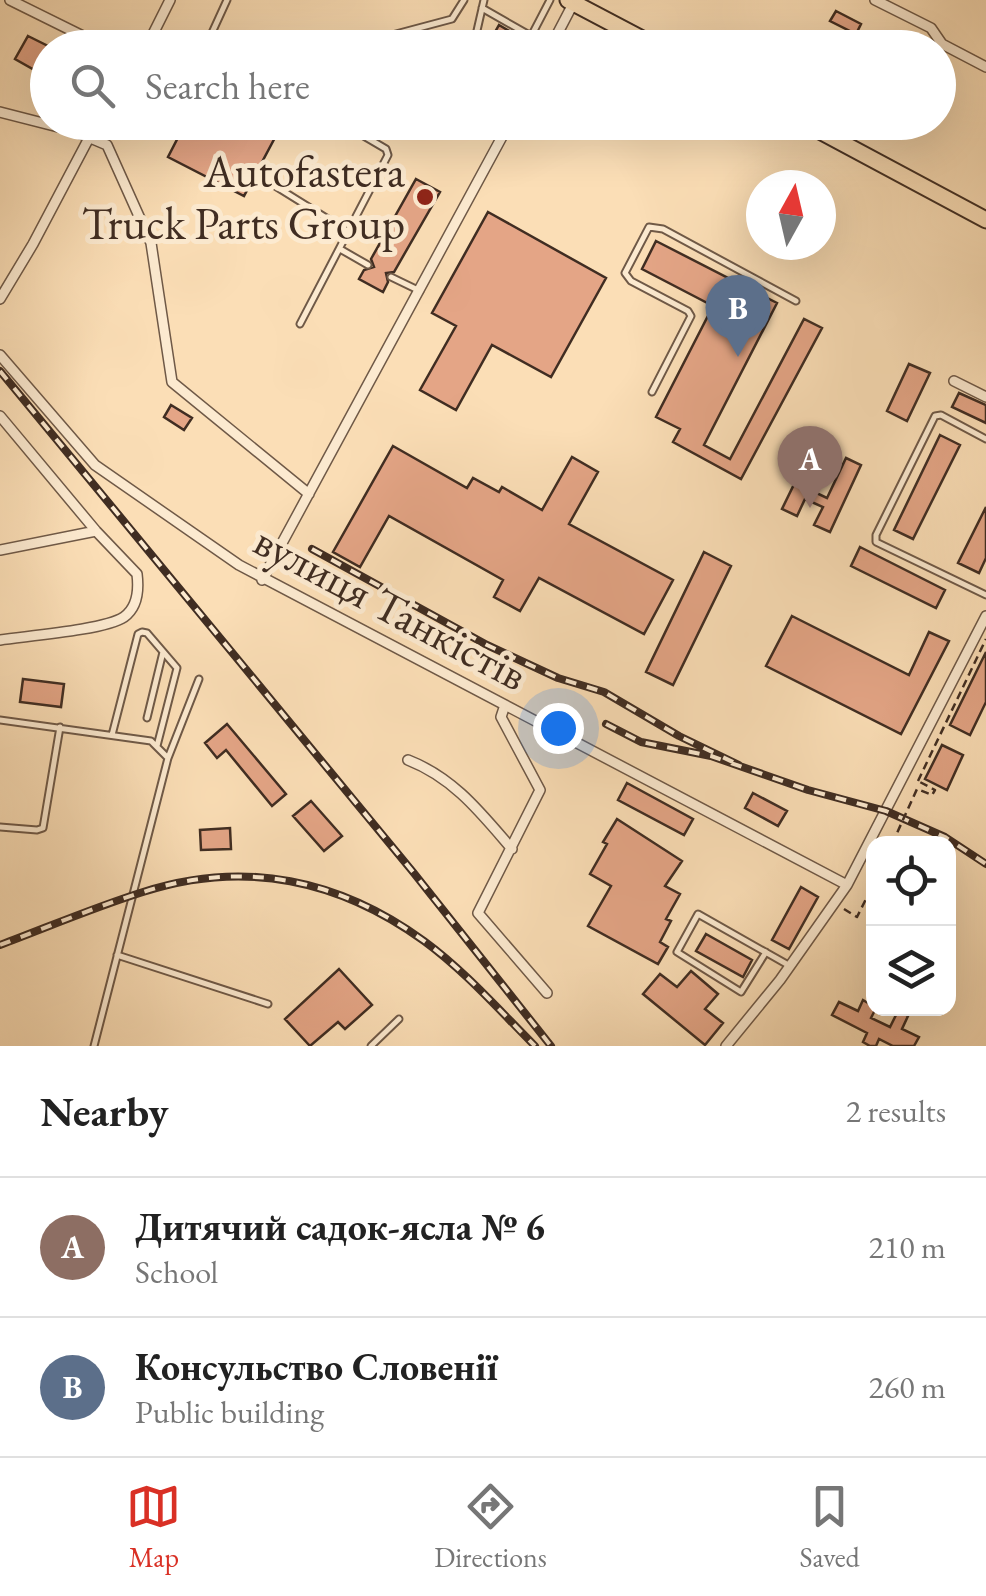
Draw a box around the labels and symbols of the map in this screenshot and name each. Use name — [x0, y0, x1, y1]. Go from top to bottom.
place label: Autofastera Truck Parts Group — [82, 142, 405, 252]
north arrow — [746, 170, 836, 260]
marker: Autofastera Truck Parts Group — [414, 186, 436, 208]
pin: B — [706, 274, 770, 357]
pin: A — [778, 426, 842, 508]
street label: вулиця Танкістів — [245, 511, 537, 703]
your location — [533, 703, 584, 754]

